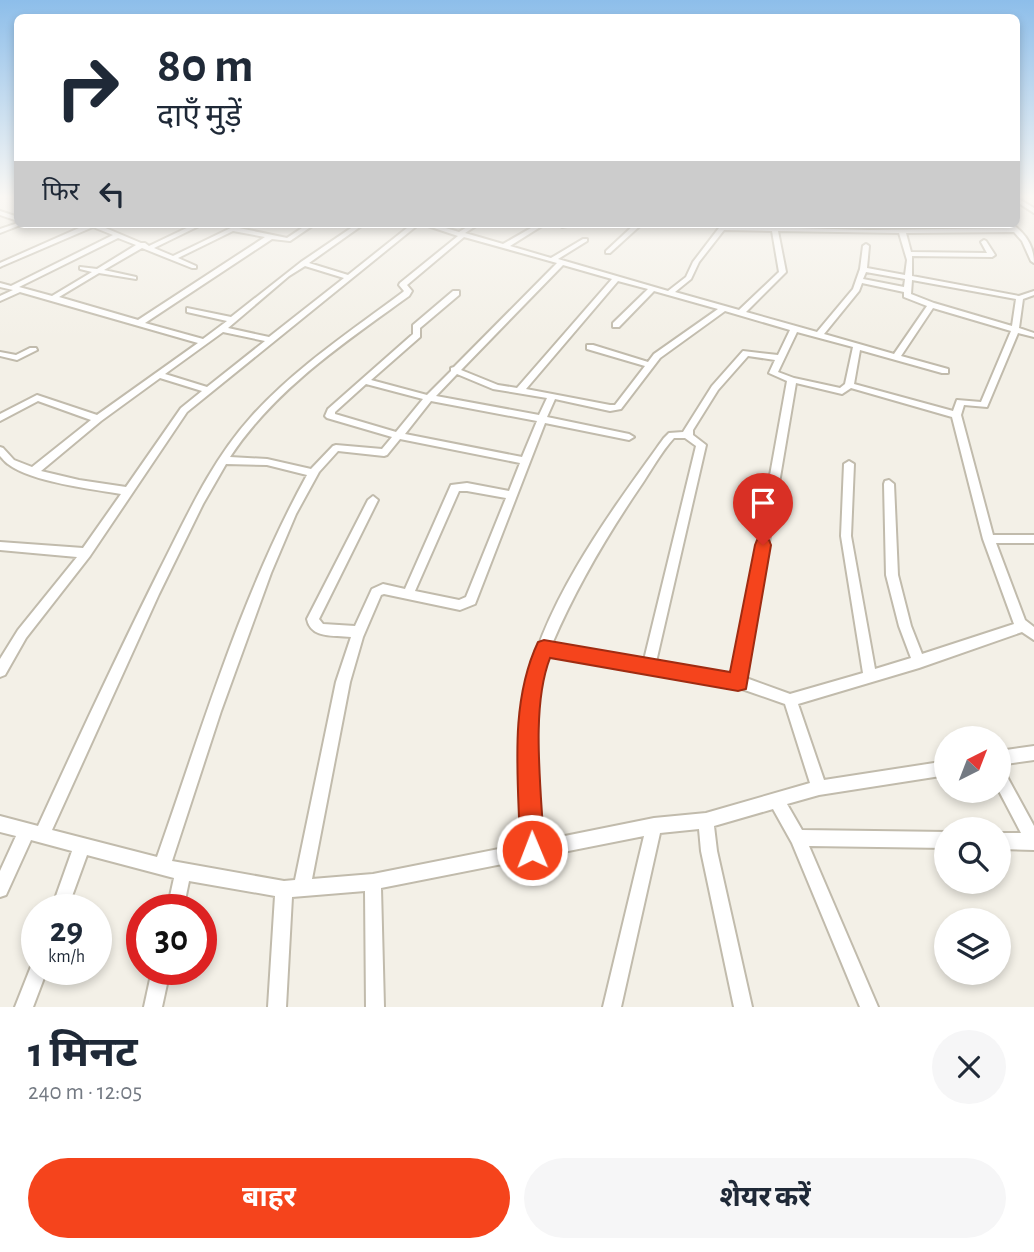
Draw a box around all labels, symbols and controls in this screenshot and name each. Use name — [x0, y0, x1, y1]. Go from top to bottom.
icon: right — [42, 42, 133, 133]
text: 80 m — [157, 42, 254, 91]
text: दाएँ मुड़ें — [157, 100, 242, 132]
icon: left — [93, 175, 131, 213]
text: फिर — [42, 179, 79, 205]
pin — [733, 473, 793, 545]
icon: arrive — [744, 484, 782, 522]
north arrow — [934, 726, 1012, 803]
map controls — [934, 726, 1011, 985]
position arrow — [495, 813, 569, 887]
button: search — [934, 817, 1011, 894]
speed limit sign: 30 — [126, 894, 217, 985]
button: layers — [934, 908, 1011, 985]
text: 29 — [50, 913, 83, 948]
text: km/h — [48, 948, 85, 966]
button: close — [932, 1030, 1006, 1104]
text: 1 मिनट — [28, 1032, 138, 1074]
text: 240 m · 12:05 — [28, 1081, 142, 1104]
button: बाहर — [28, 1158, 510, 1238]
button: शेयर करें — [524, 1158, 1006, 1238]

